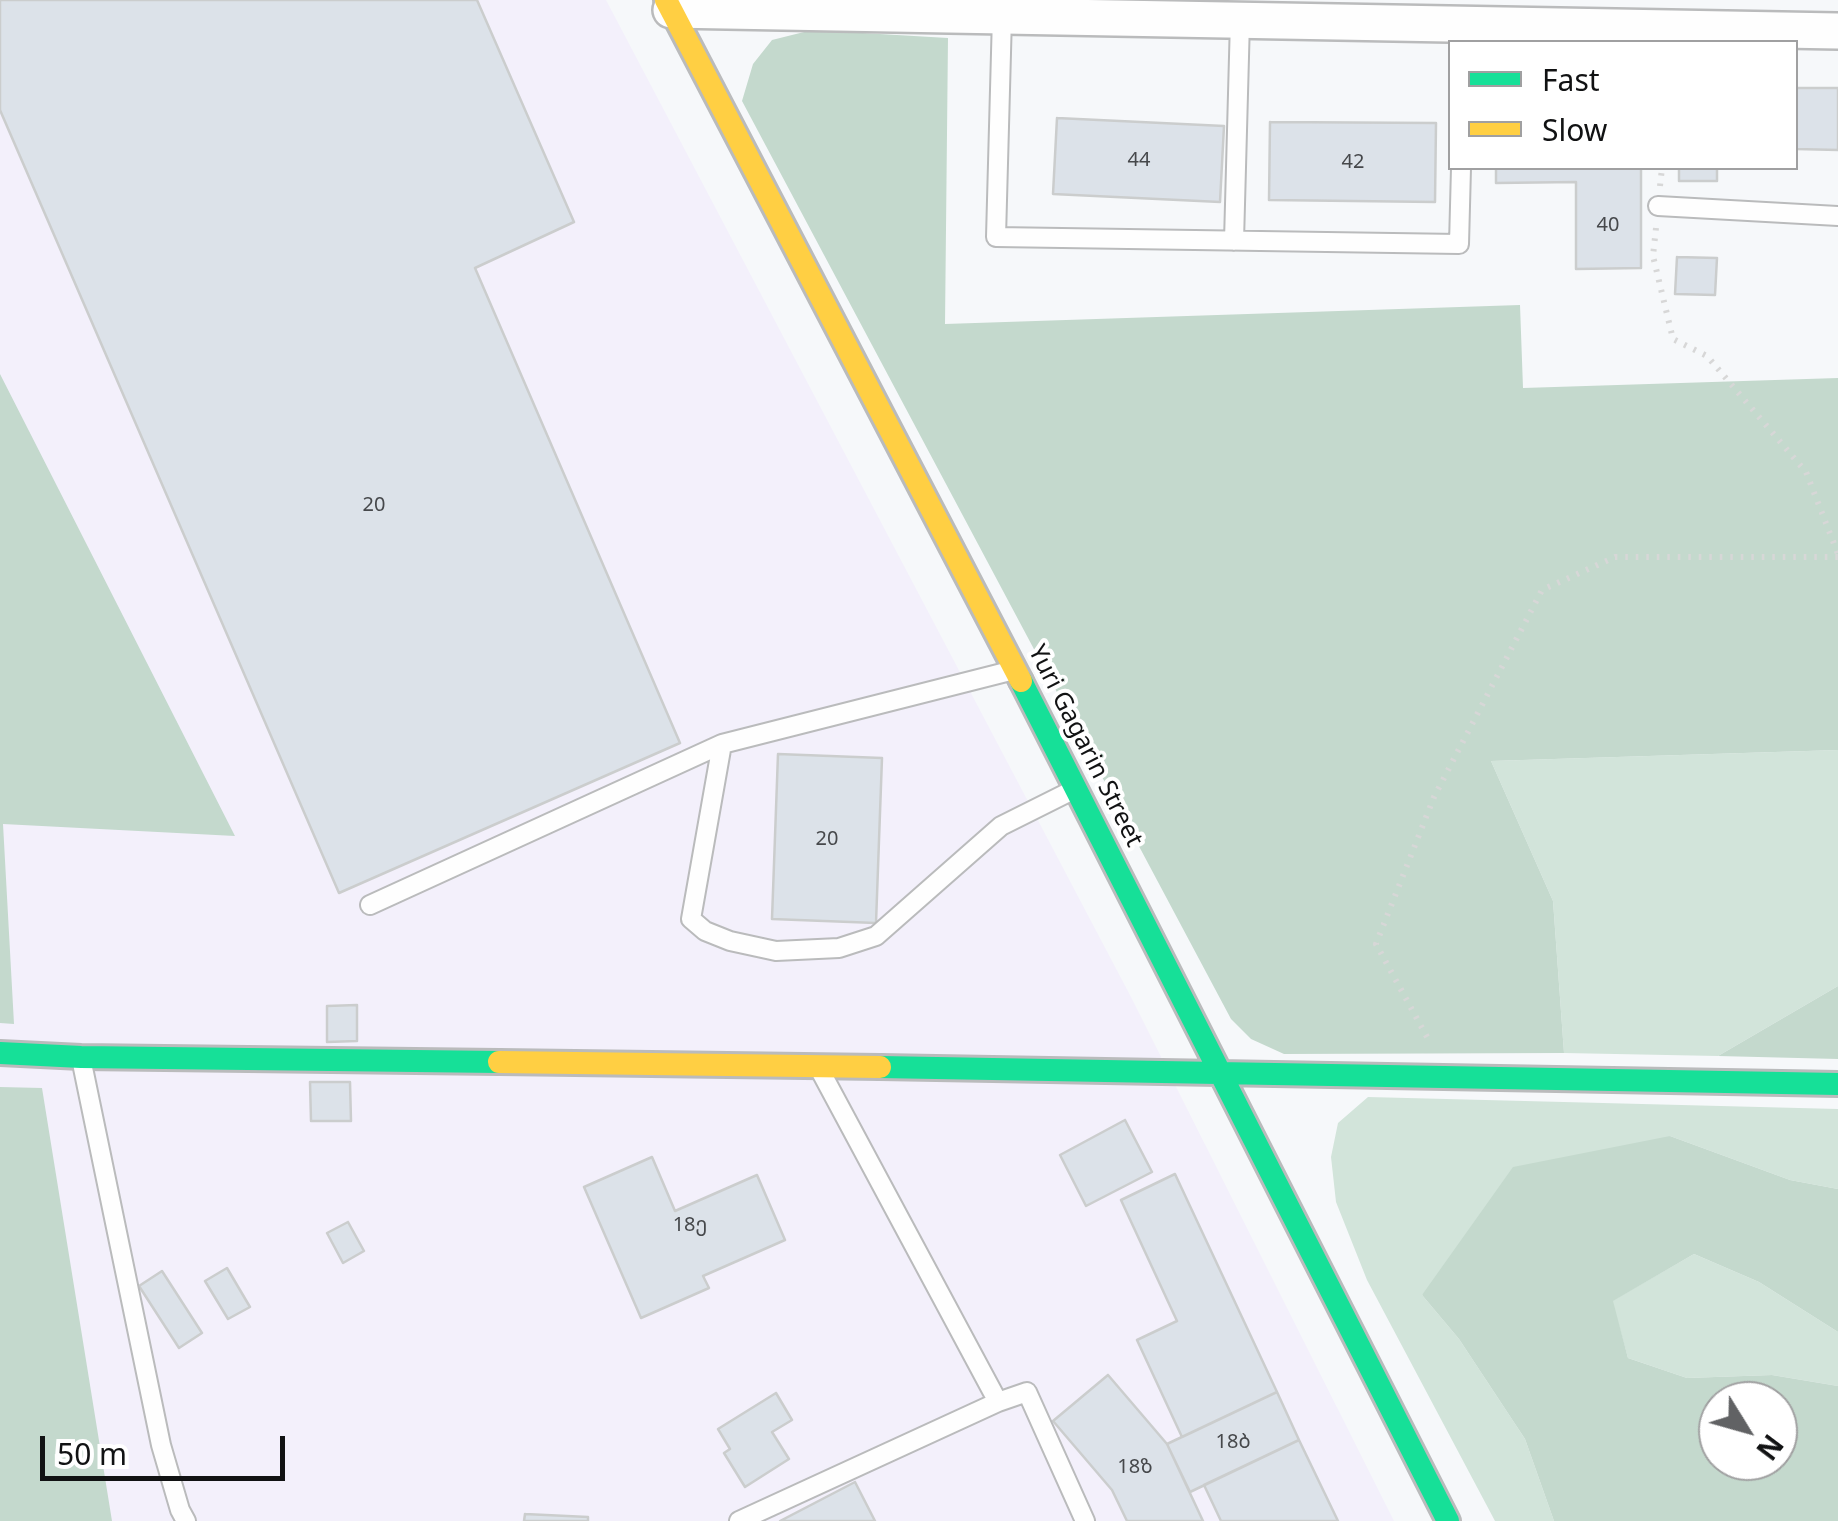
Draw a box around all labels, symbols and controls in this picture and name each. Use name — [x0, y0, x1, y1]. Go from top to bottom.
legend — [1448, 40, 1798, 170]
text: Fast — [1542, 59, 1600, 100]
text: Slow — [1542, 109, 1607, 150]
house number: 44 — [1128, 148, 1150, 172]
house number: 42 — [1342, 150, 1364, 174]
house number: 40 — [1597, 213, 1619, 237]
house number: 20 — [363, 493, 385, 517]
street label: Yuri Gagarin Street — [1021, 640, 1149, 852]
house number: 20 — [816, 827, 838, 851]
house number: 18ე — [673, 1213, 707, 1237]
north arrow — [1698, 1381, 1798, 1481]
scale bar — [45, 1416, 290, 1478]
text: N — [1748, 1427, 1792, 1468]
house number: 18ბ — [1216, 1430, 1250, 1454]
text: 50 m — [57, 1433, 127, 1474]
house number: 18ზ — [1117, 1455, 1153, 1479]

